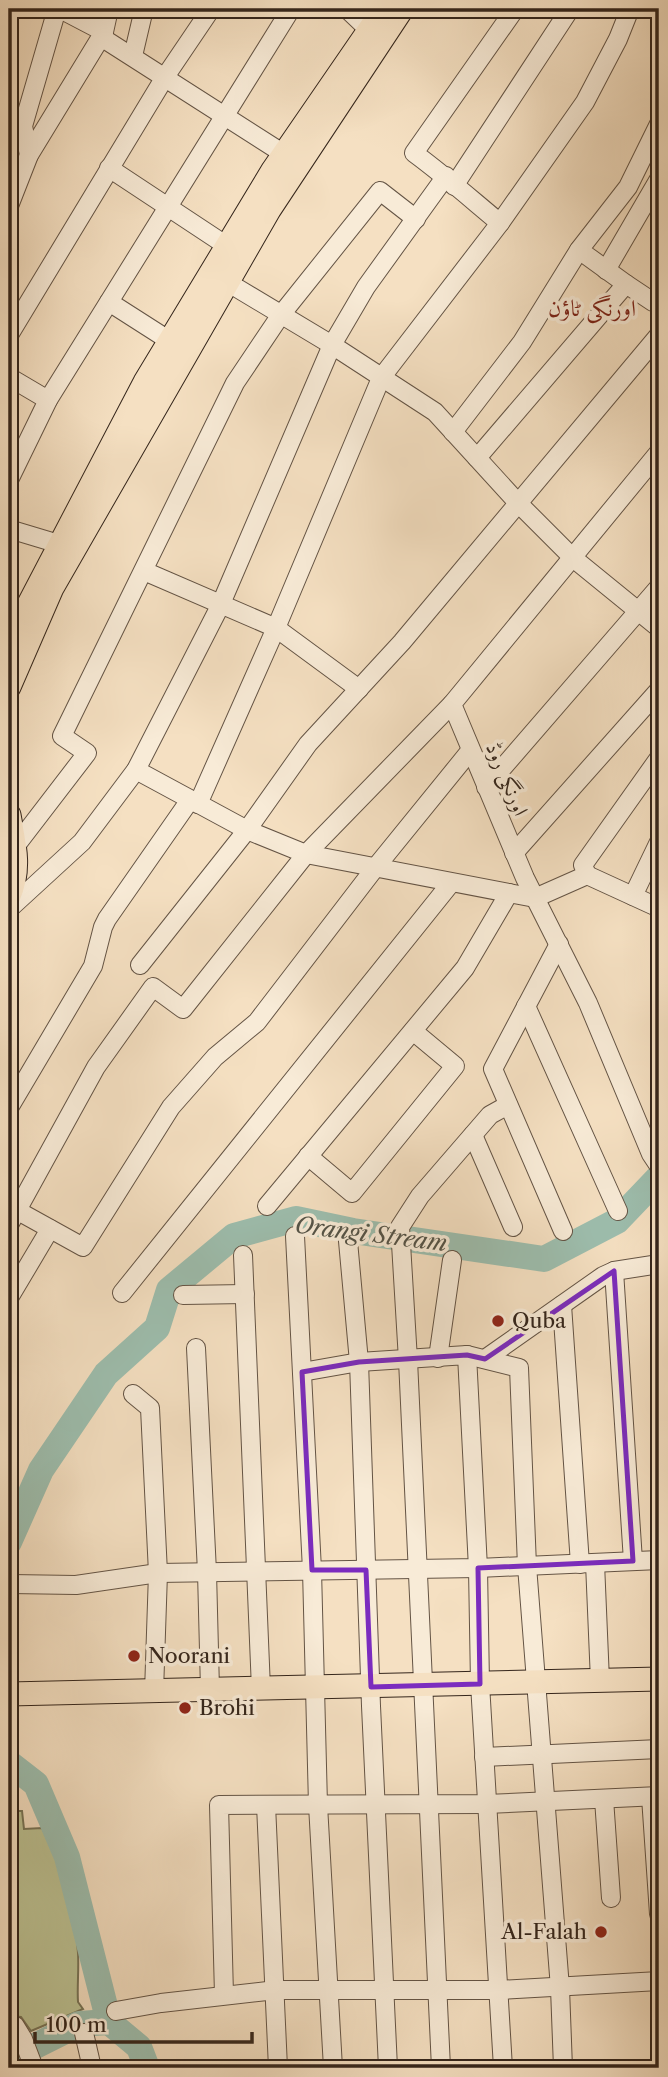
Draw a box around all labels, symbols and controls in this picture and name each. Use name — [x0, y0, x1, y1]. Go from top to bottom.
district label: اورنگی ٹاؤن — [548, 294, 636, 324]
street label: اورنگی روڈ — [479, 738, 534, 820]
water label: Orangi Stream — [293, 1211, 449, 1257]
place label: Quba — [512, 1308, 567, 1333]
marker: Quba — [490, 1313, 506, 1329]
place label: Noorani — [148, 1643, 230, 1668]
marker: Noorani — [126, 1648, 142, 1664]
place label: Brohi — [199, 1695, 255, 1720]
marker: Brohi — [177, 1700, 193, 1716]
place label: Al-Falah — [500, 1919, 587, 1944]
marker: Al-Falah — [593, 1924, 609, 1940]
scale bar — [35, 2000, 252, 2044]
text: 100 m — [46, 2012, 107, 2037]

